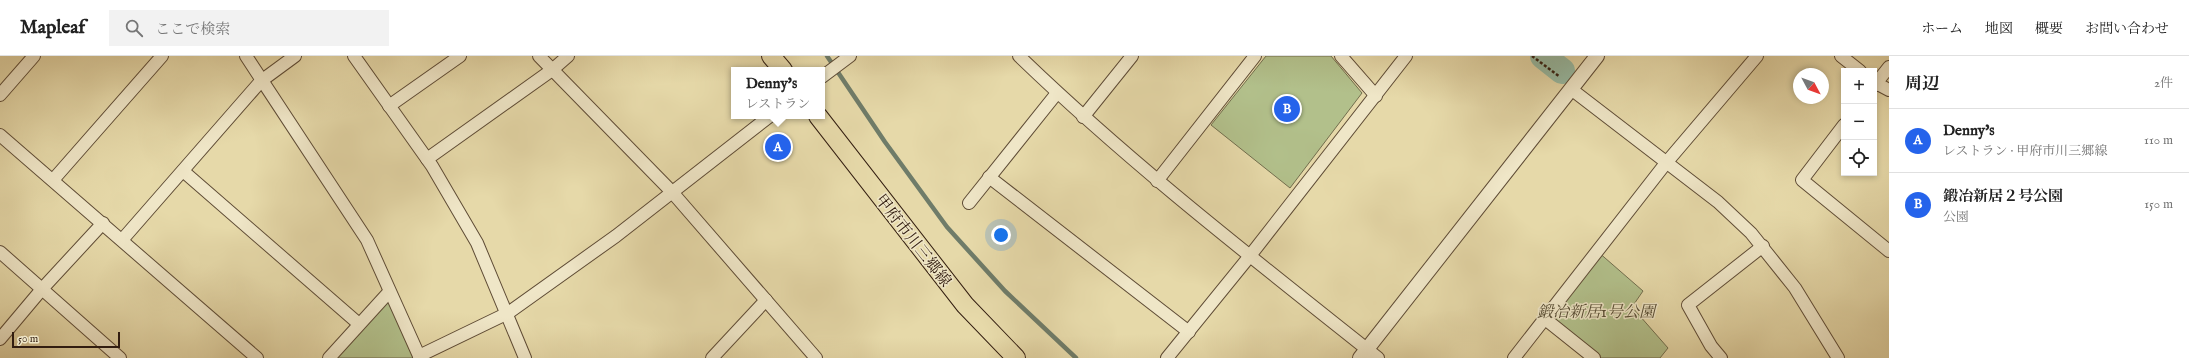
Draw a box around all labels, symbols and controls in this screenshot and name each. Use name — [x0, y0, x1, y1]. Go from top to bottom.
search box — [109, 10, 389, 46]
text: Mapleaf — [20, 16, 85, 40]
icon: search — [123, 17, 145, 39]
text: ここで検索 — [155, 20, 230, 39]
text: ホーム — [1921, 20, 1963, 38]
text: 地図 — [1985, 20, 2013, 38]
text: 概要 — [2035, 20, 2063, 38]
text: お問い合わせ — [2085, 20, 2169, 38]
popup — [731, 67, 825, 119]
north arrow — [1793, 68, 1829, 104]
map controls — [1841, 68, 1877, 176]
button: + — [1841, 68, 1877, 104]
text: Denny's — [746, 74, 797, 93]
text: 周辺 — [1905, 74, 1939, 95]
text: 2件 — [2154, 75, 2173, 92]
pin: B — [1274, 94, 1300, 124]
text: レストラン — [746, 96, 810, 113]
button: − — [1841, 104, 1877, 140]
text: Denny's — [1943, 121, 1994, 140]
pin: A — [765, 132, 791, 162]
text: A — [1914, 132, 1922, 149]
text: 110 m — [2144, 132, 2173, 149]
button: locate — [1841, 140, 1877, 176]
text: レストラン · 甲府市川三郷線 — [1943, 143, 2107, 160]
text: 鍛冶新居２号公園 — [1943, 187, 2063, 206]
street label: 甲府市川三郷線 — [870, 191, 955, 292]
text: B — [1914, 196, 1922, 213]
text: 150 m — [2144, 196, 2173, 213]
text: 公園 — [1943, 209, 1969, 226]
your location — [991, 225, 1011, 245]
park label: 鍛冶新居1号公園 — [1537, 303, 1658, 323]
scale bar — [12, 330, 120, 349]
text: 50 m — [18, 332, 38, 346]

